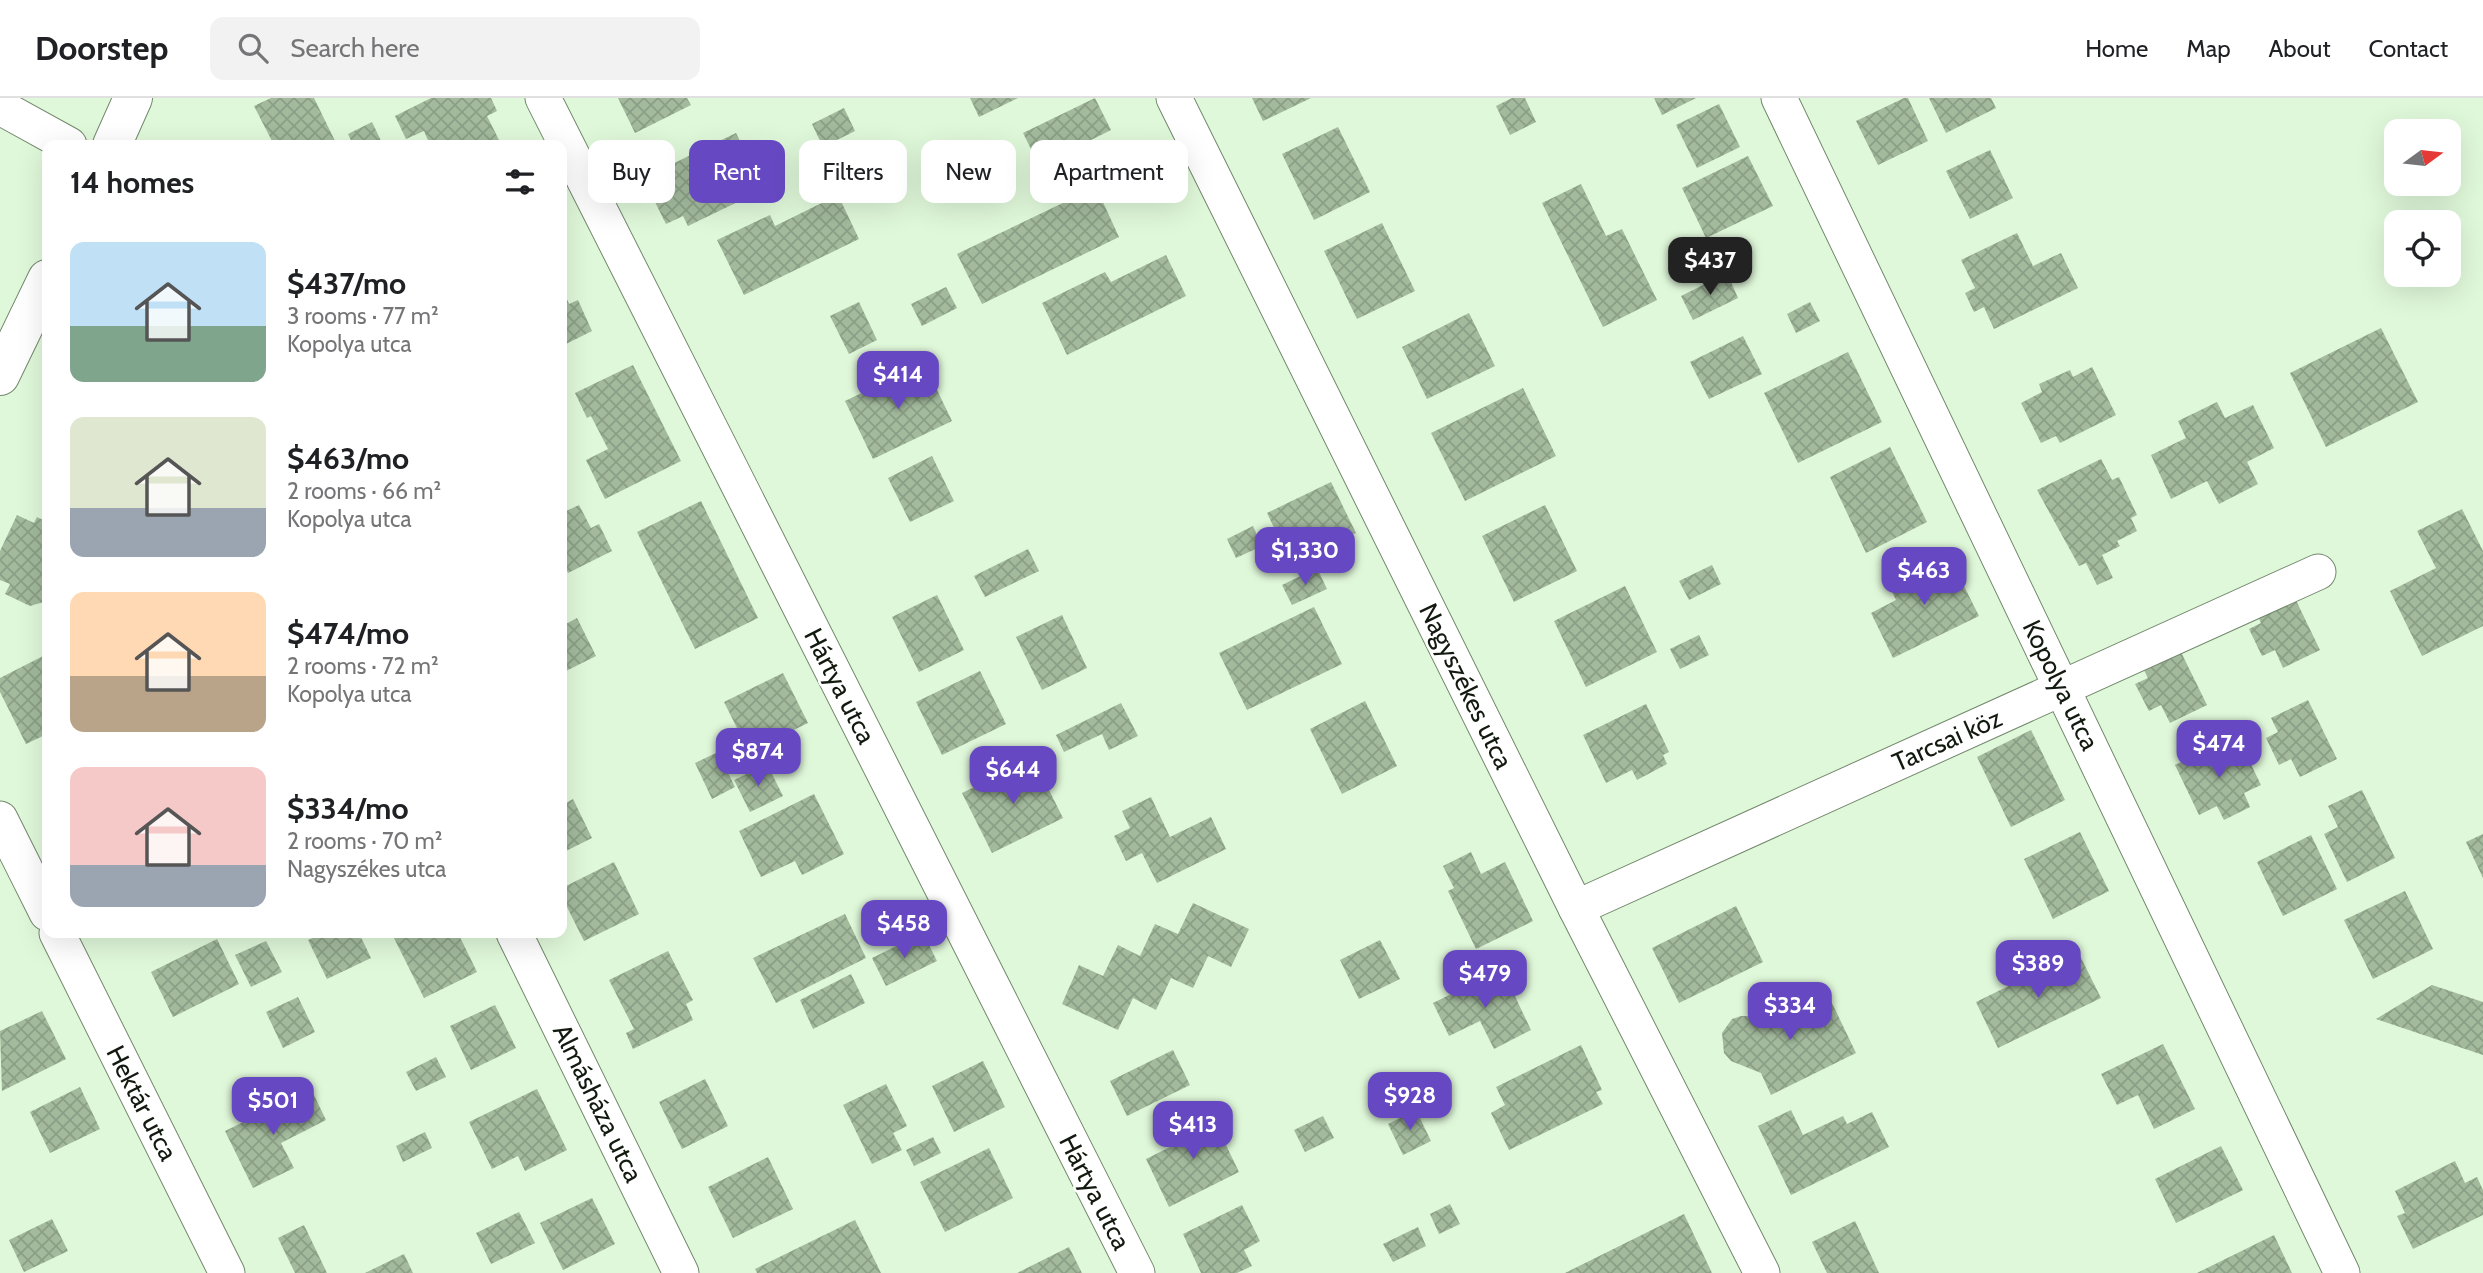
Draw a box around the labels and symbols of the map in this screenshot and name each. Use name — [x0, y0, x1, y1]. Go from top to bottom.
north arrow — [2384, 119, 2460, 196]
pin: $437 — [1669, 238, 1751, 297]
pin: $414 — [857, 352, 939, 411]
pin: $1,330 — [1248, 528, 1362, 587]
pin: $463 — [1883, 547, 1965, 607]
street label: Nagyszékes utca — [1412, 598, 1520, 774]
street label: Kopolya utca — [2016, 615, 2106, 756]
street label: Hártya utca — [797, 623, 883, 750]
street label: Tarcsai köz — [1887, 702, 2007, 778]
pin: $474 — [2178, 720, 2260, 780]
pin: $874 — [717, 728, 799, 788]
pin: $644 — [972, 746, 1054, 806]
pin: $458 — [863, 900, 945, 960]
pin: $389 — [1997, 940, 2079, 1000]
pin: $479 — [1444, 950, 1526, 1010]
pin: $334 — [1749, 982, 1831, 1042]
street label: Almásháza utca — [546, 1019, 650, 1188]
street label: Hektár utca — [99, 1040, 185, 1166]
pin: $928 — [1369, 1072, 1451, 1132]
pin: $501 — [232, 1077, 314, 1137]
pin: $413 — [1152, 1102, 1234, 1161]
street label: Hártya utca — [1052, 1129, 1138, 1256]

